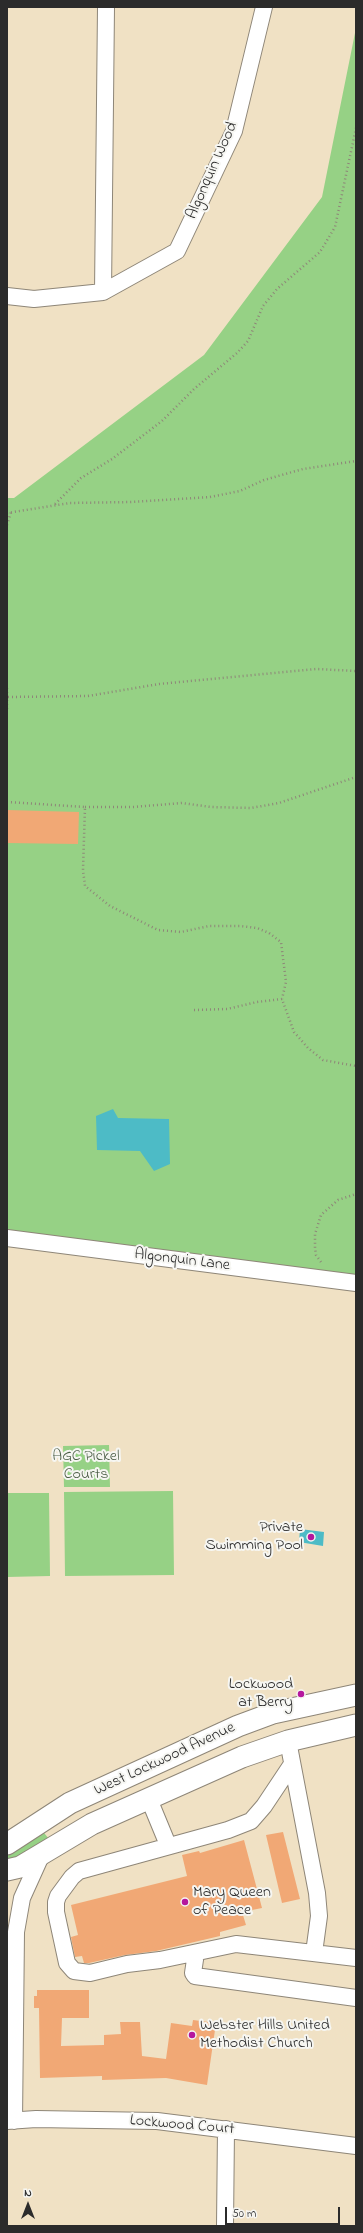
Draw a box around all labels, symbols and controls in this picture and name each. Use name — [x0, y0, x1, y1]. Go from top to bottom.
street label: Algonquin Wood — [183, 119, 243, 223]
street label: Algonquin Lane — [133, 1246, 231, 1276]
park label: AGC Pickel Courts — [52, 1447, 120, 1485]
place label: Private Swimming Pool — [205, 1518, 303, 1556]
marker: Private Swimming Pool — [306, 1532, 316, 1542]
place label: Lockwood at Berry — [229, 1675, 293, 1713]
marker: Lockwood at Berry — [296, 1689, 306, 1699]
street label: West Lockwood Avenue — [91, 1719, 239, 1801]
place label: Mary Queen of Peace — [193, 1883, 271, 1921]
marker: Mary Queen of Peace — [180, 1897, 190, 1907]
place label: Webster Hills United Methodist Church — [200, 2016, 330, 2054]
marker: Webster Hills United Methodist Church — [187, 2030, 197, 2040]
street label: Lockwood Court — [129, 2112, 235, 2140]
north arrow — [8, 2185, 48, 2225]
text: N — [24, 2185, 32, 2201]
scale bar — [227, 2199, 342, 2225]
text: 50 m — [232, 2205, 256, 2223]

